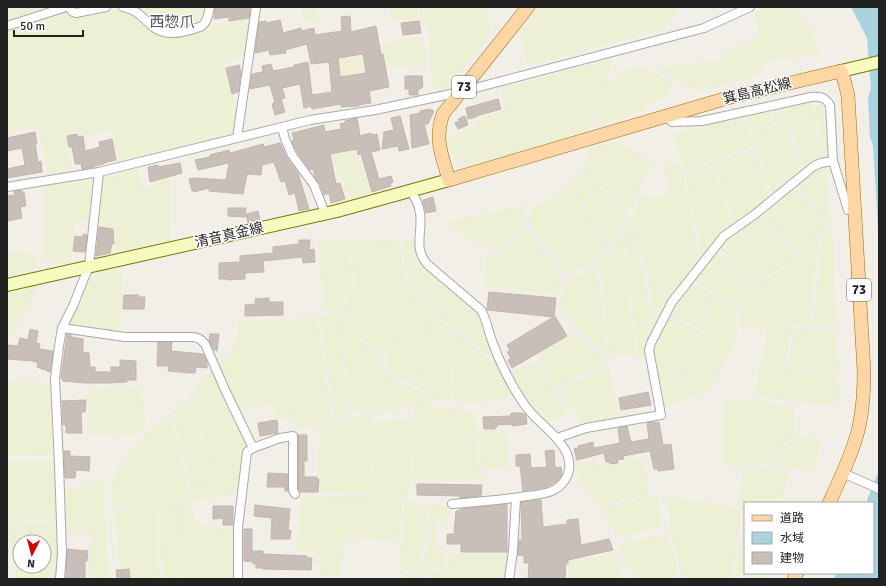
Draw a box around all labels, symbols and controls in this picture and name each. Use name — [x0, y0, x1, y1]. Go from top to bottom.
scale bar — [14, 12, 83, 38]
district label: 西惣爪 — [149, 13, 195, 31]
text: 50 m — [20, 19, 45, 34]
street label: 箕島高松線 — [721, 74, 793, 108]
road number: 73 — [452, 76, 476, 98]
street label: 清音真金線 — [193, 219, 265, 251]
road number: 73 — [847, 279, 871, 301]
legend — [744, 502, 874, 574]
text: 道路 — [780, 511, 804, 526]
text: 水域 — [780, 531, 804, 546]
north arrow — [12, 534, 52, 574]
text: 建物 — [780, 551, 804, 566]
text: N — [27, 557, 35, 570]

